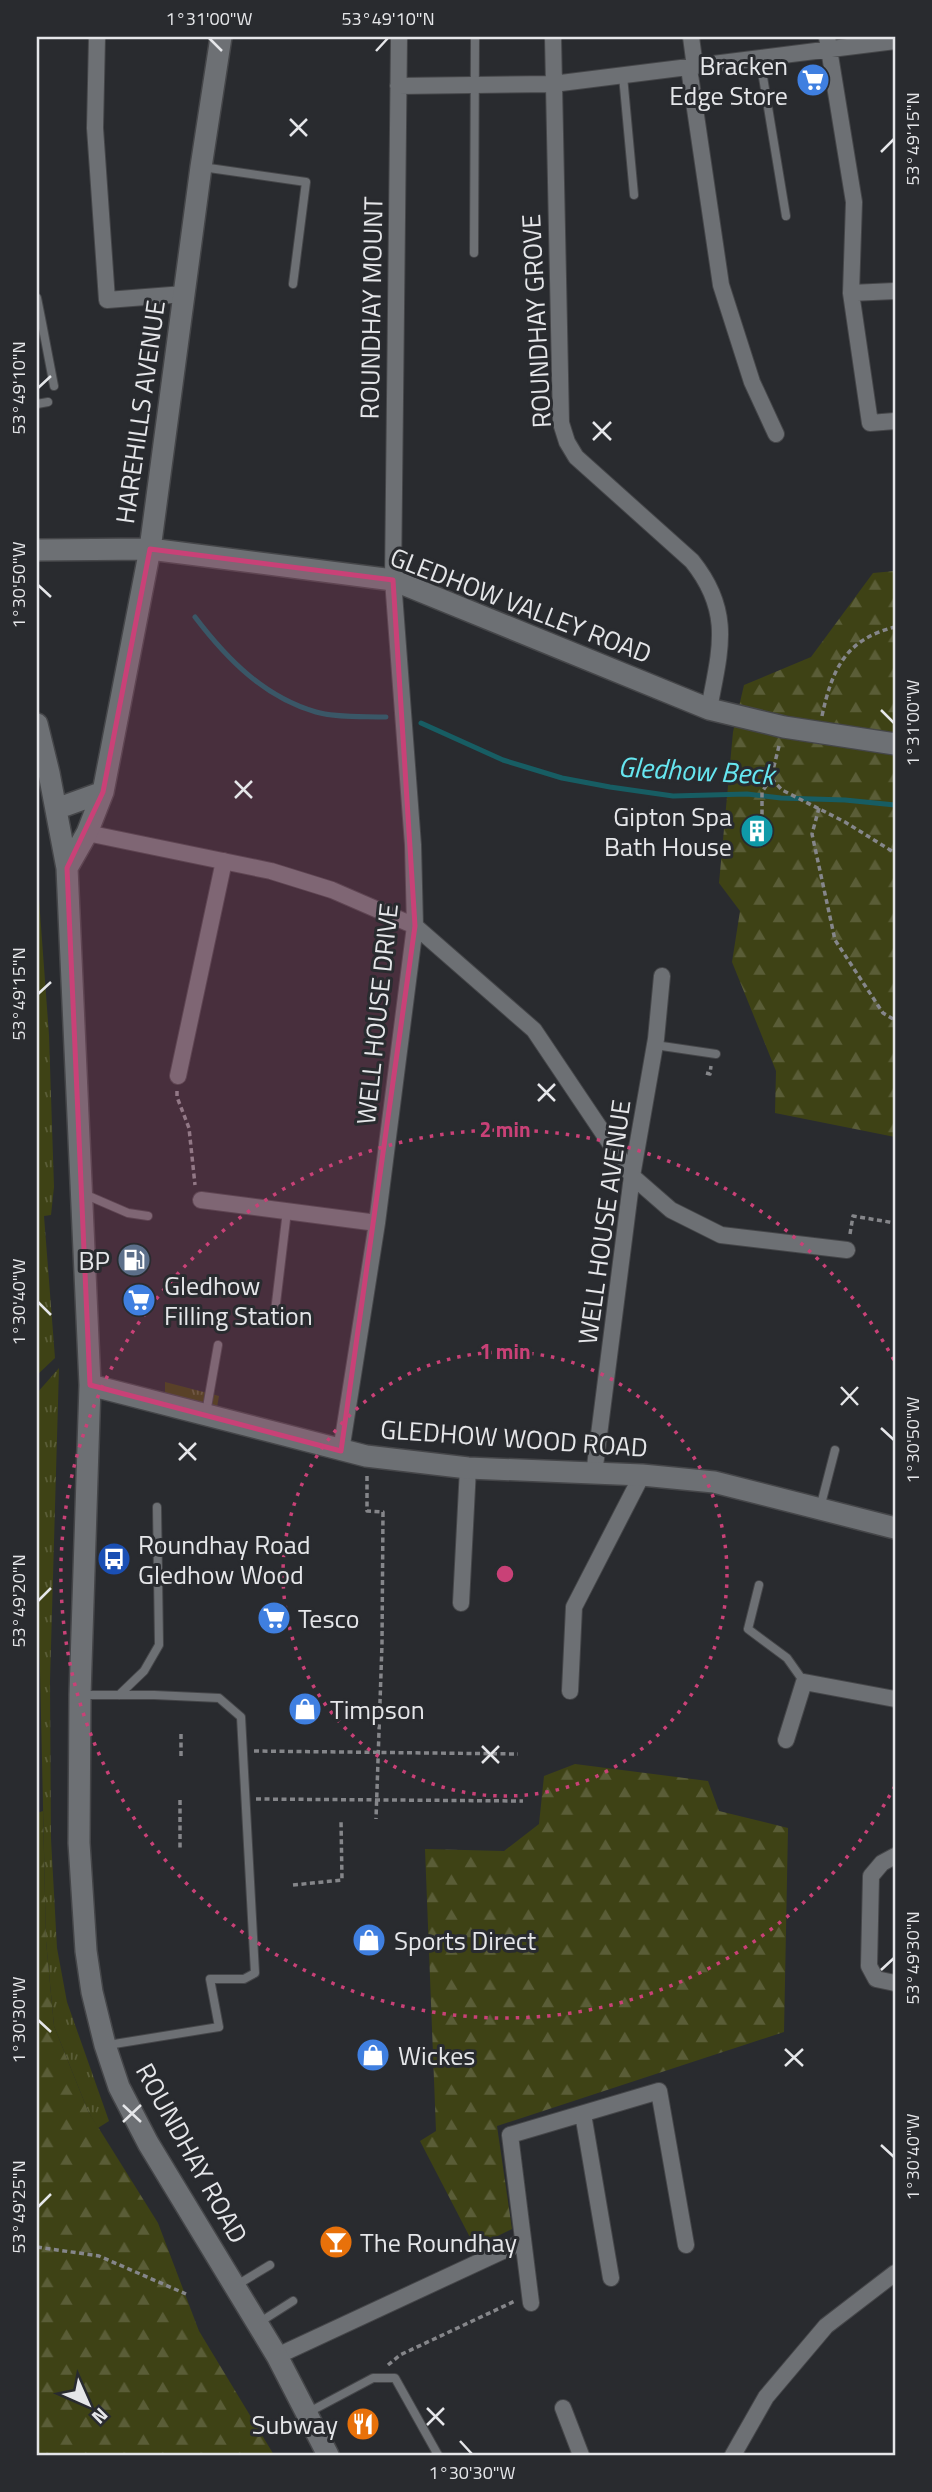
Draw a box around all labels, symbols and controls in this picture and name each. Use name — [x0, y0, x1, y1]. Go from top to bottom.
text: 1°31'00"W — [166, 5, 252, 32]
text: 53°49'10"N — [341, 5, 435, 32]
place label: Bracken Edge Store — [669, 46, 788, 115]
supermarket icon: Bracken Edge Store — [794, 61, 832, 99]
text: 53°49'15"N — [899, 92, 926, 186]
street label: ROUNDHAY MOUNT — [350, 196, 392, 420]
street label: ROUNDHAY GROVE — [511, 213, 561, 429]
street label: HAREHILLS AVENUE — [105, 298, 175, 526]
text: 53°49'10"N — [5, 341, 32, 435]
street label: GLEDHOW VALLEY ROAD — [385, 537, 657, 673]
text: 1°30'50"W — [5, 542, 32, 628]
text: 1°31'00"W — [899, 680, 926, 766]
water label: Gledhow Beck — [617, 744, 779, 796]
place label: Gipton Spa Bath House — [604, 797, 732, 866]
building icon: Gipton Spa Bath House — [738, 812, 776, 850]
street label: WELL HOUSE DRIVE — [346, 901, 408, 1127]
text: 53°49'15"N — [5, 947, 32, 1041]
street label: WELL HOUSE AVENUE — [568, 1097, 640, 1347]
text: 2 min — [479, 1113, 531, 1145]
place label: BP — [79, 1241, 110, 1280]
fuel station icon: BP — [115, 1241, 153, 1279]
text: 1°30'40"W — [5, 1259, 32, 1345]
place label: Gledhow Filling Station — [164, 1266, 313, 1335]
supermarket icon: Gledhow Filling Station — [120, 1281, 158, 1319]
text: 1 min — [479, 1335, 531, 1367]
text: 1°30'50"W — [899, 1397, 926, 1483]
street label: GLEDHOW WOOD ROAD — [379, 1409, 649, 1467]
place label: Roundhay Road Gledhow Wood — [138, 1525, 310, 1594]
bus stop icon: Roundhay Road Gledhow Wood — [95, 1540, 133, 1578]
text: 53°49'20"N — [5, 1554, 32, 1648]
centre of rings — [493, 1562, 517, 1586]
supermarket icon: Tesco — [255, 1599, 293, 1637]
place label: Tesco — [298, 1599, 359, 1638]
shop icon: Timpson — [286, 1690, 324, 1728]
place label: Timpson — [330, 1690, 425, 1729]
text: 53°49'30"N — [899, 1911, 926, 2005]
shop icon: Sports Direct — [350, 1921, 388, 1959]
place label: Sports Direct — [394, 1921, 536, 1960]
text: 1°30'30"W — [5, 1977, 32, 2063]
shop icon: Wickes — [354, 2036, 392, 2074]
place label: Wickes — [398, 2036, 475, 2075]
street label: ROUNDHAY ROAD — [126, 2056, 258, 2250]
text: 1°30'40"W — [899, 2114, 926, 2200]
text: 53°49'25"N — [5, 2160, 32, 2254]
bar icon: The Roundhay — [317, 2223, 355, 2261]
place label: The Roundhay — [360, 2223, 517, 2262]
north arrow — [52, 2370, 122, 2440]
text: N — [85, 2401, 115, 2431]
place label: Subway — [251, 2405, 338, 2444]
restaurant icon: Subway — [344, 2405, 382, 2443]
text: 1°30'30"W — [429, 2459, 515, 2486]

